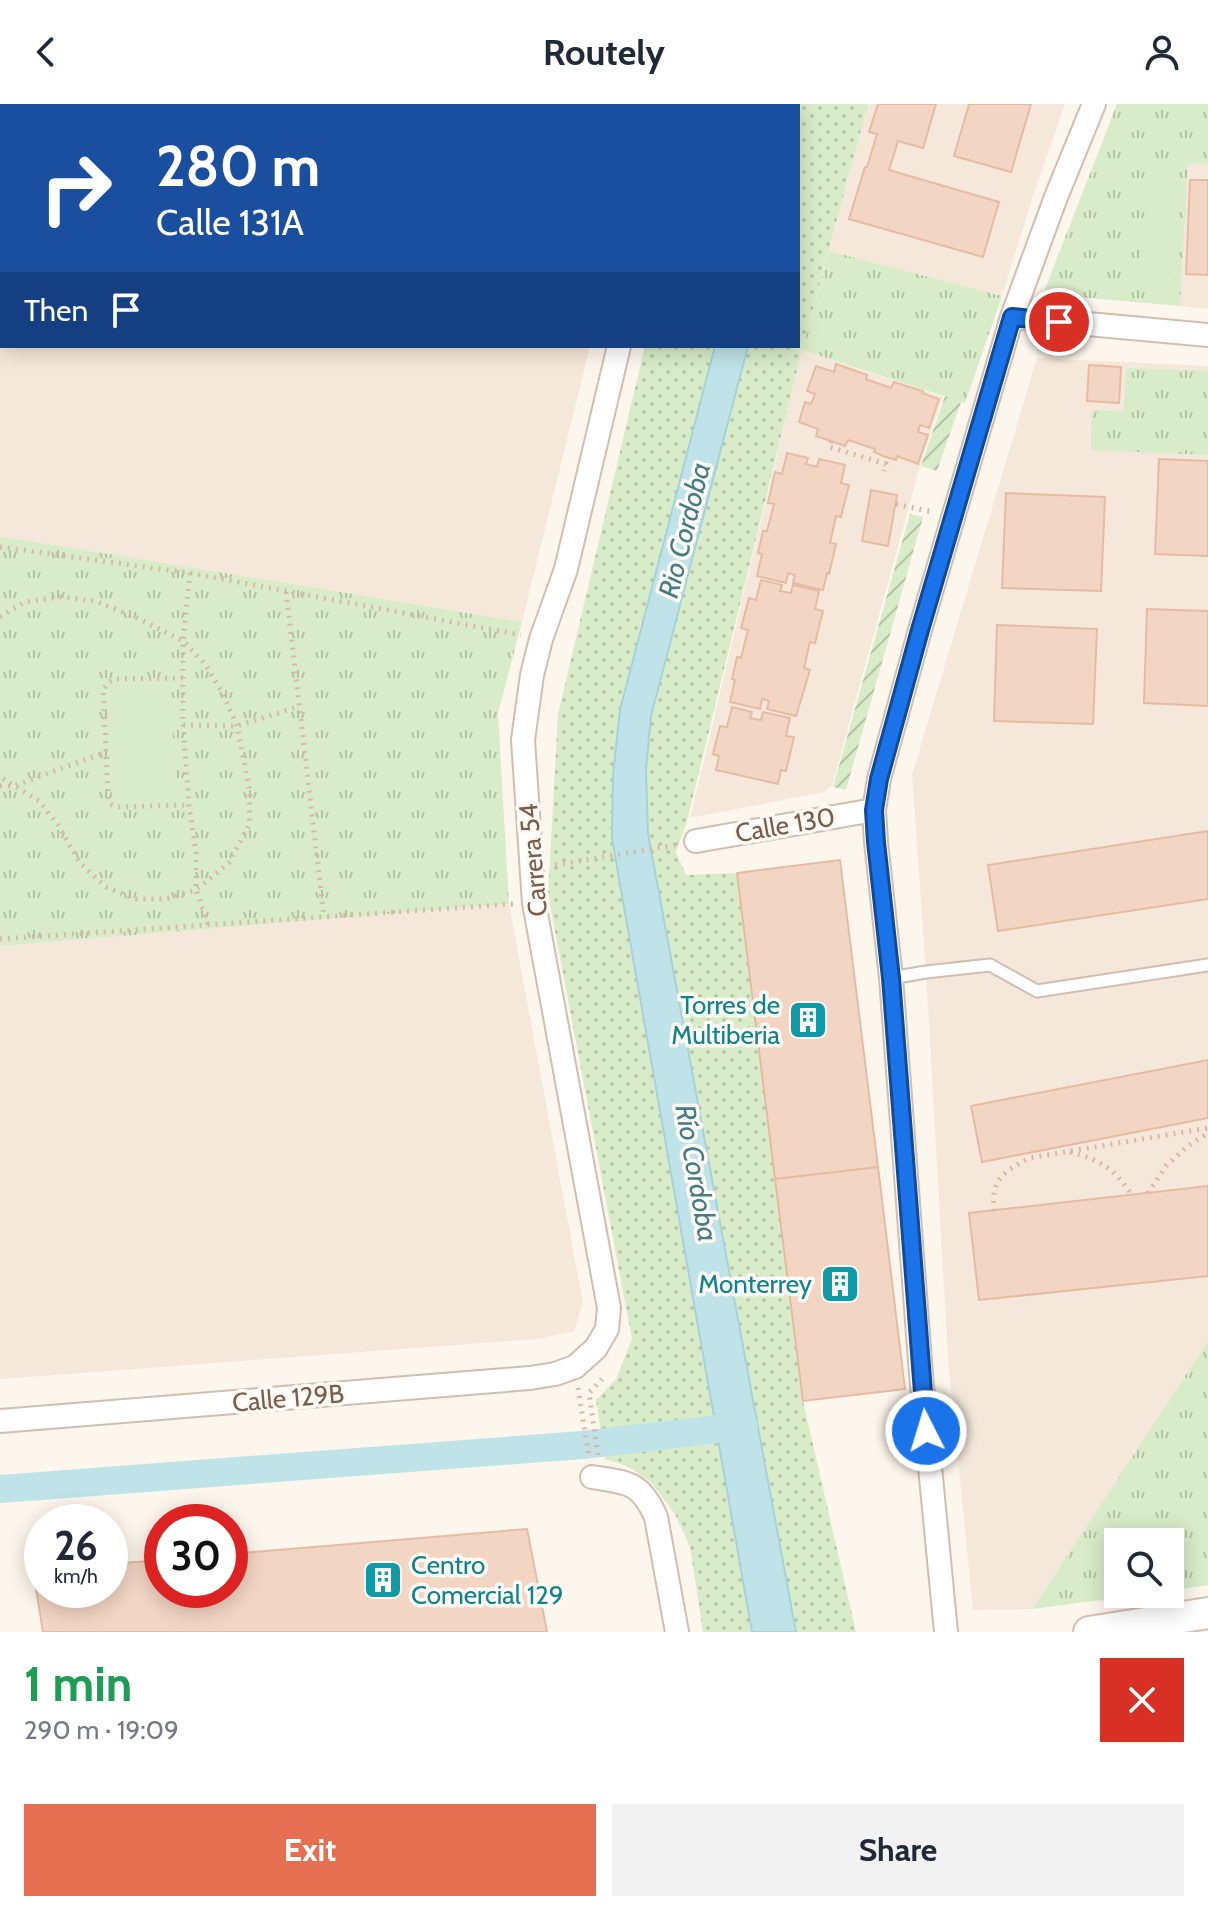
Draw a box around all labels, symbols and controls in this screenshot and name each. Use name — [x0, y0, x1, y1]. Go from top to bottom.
icon: back — [24, 30, 68, 74]
text: Routely — [543, 30, 665, 74]
icon: person — [1140, 30, 1184, 74]
text: 280 m — [156, 132, 320, 200]
icon: right — [24, 136, 128, 240]
text: Calle 131A — [156, 200, 304, 244]
icon: arrive — [104, 288, 148, 332]
pin — [1025, 288, 1093, 356]
text: Then — [24, 292, 88, 329]
icon: arrive — [1037, 300, 1081, 344]
water label: Rio Cordoba — [651, 459, 717, 601]
street label: Calle 130 — [733, 801, 837, 849]
street label: Carrera 54 — [512, 802, 554, 918]
place label: Torres de Multiberia — [671, 989, 781, 1051]
building icon: Torres de Multiberia — [787, 999, 829, 1041]
water label: Río Cordoba — [668, 1102, 726, 1244]
building icon: Monterrey — [819, 1263, 861, 1305]
place label: Monterrey — [698, 1268, 812, 1300]
street label: Calle 129B — [231, 1377, 345, 1419]
position arrow — [884, 1389, 968, 1473]
speed limit sign: 30 — [144, 1504, 248, 1608]
text: 26 — [54, 1521, 98, 1570]
map controls — [1104, 1528, 1184, 1608]
button: search — [1104, 1528, 1184, 1608]
place label: Centro Comercial 129 — [411, 1549, 564, 1611]
building icon: Centro Comercial 129 — [362, 1559, 404, 1601]
text: km/h — [54, 1564, 98, 1588]
text: 1 min — [24, 1655, 132, 1713]
button: close — [1100, 1658, 1184, 1742]
text: 290 m · 19:09 — [24, 1714, 179, 1746]
button: Exit — [24, 1804, 596, 1896]
button: Share — [612, 1804, 1184, 1896]

